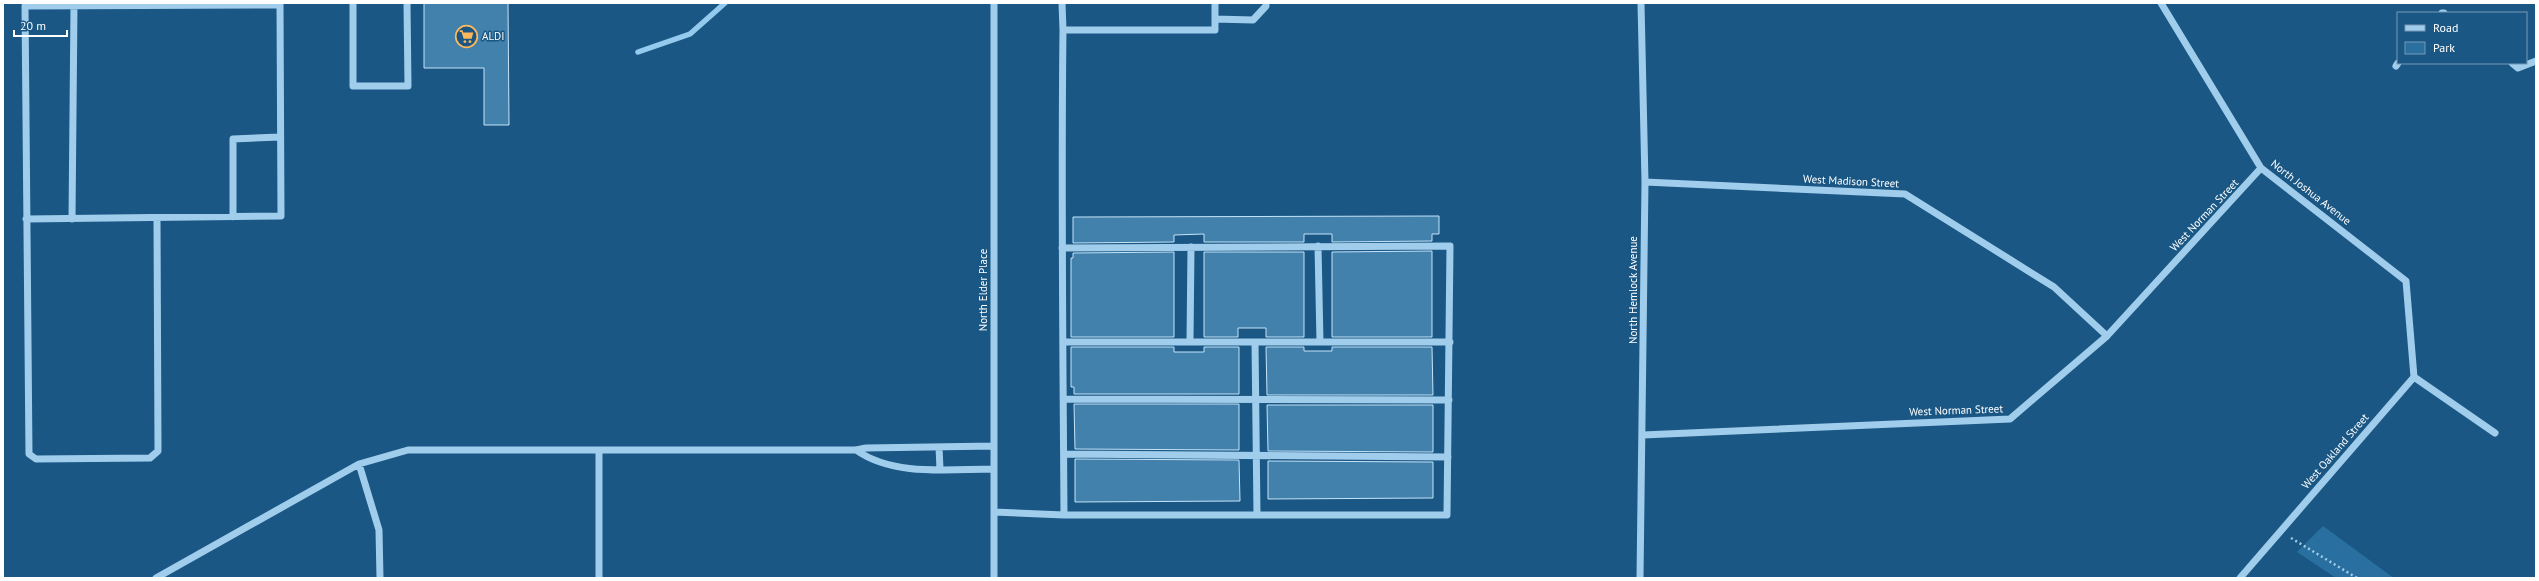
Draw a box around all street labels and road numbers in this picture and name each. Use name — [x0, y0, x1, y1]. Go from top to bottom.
street label: North Joshua Avenue — [2268, 156, 2354, 228]
street label: West Madison Street — [1803, 171, 1900, 191]
street label: West Norman Street — [2167, 176, 2241, 254]
street label: North Hemlock Avenue — [1626, 236, 1640, 344]
street label: North Elder Place — [976, 248, 990, 331]
street label: West Norman Street — [1909, 401, 2003, 419]
street label: West Oakland Street — [2298, 410, 2372, 492]

